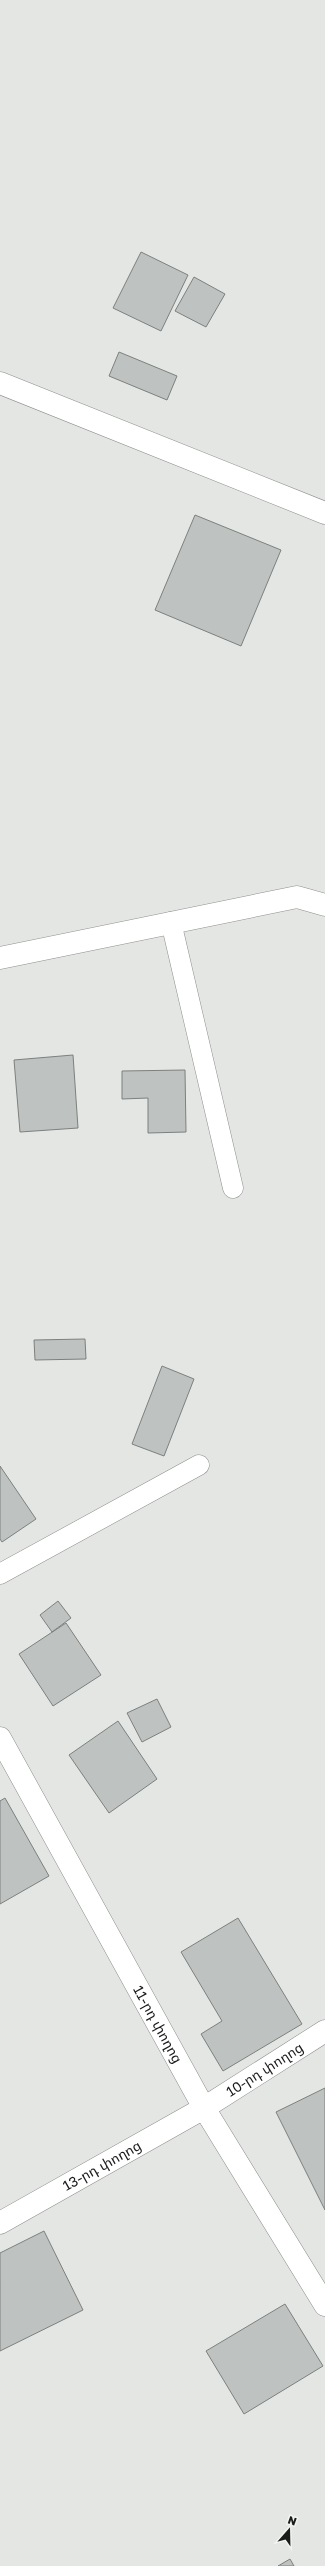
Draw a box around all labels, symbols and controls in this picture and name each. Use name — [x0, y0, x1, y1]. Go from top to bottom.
street label: 11-րդ փողոց — [130, 1982, 187, 2066]
street label: 10-րդ փողոց — [223, 2038, 306, 2100]
street label: 13-րդ փողոց — [59, 2136, 144, 2194]
north arrow — [269, 2510, 309, 2550]
text: N — [286, 2513, 299, 2528]

